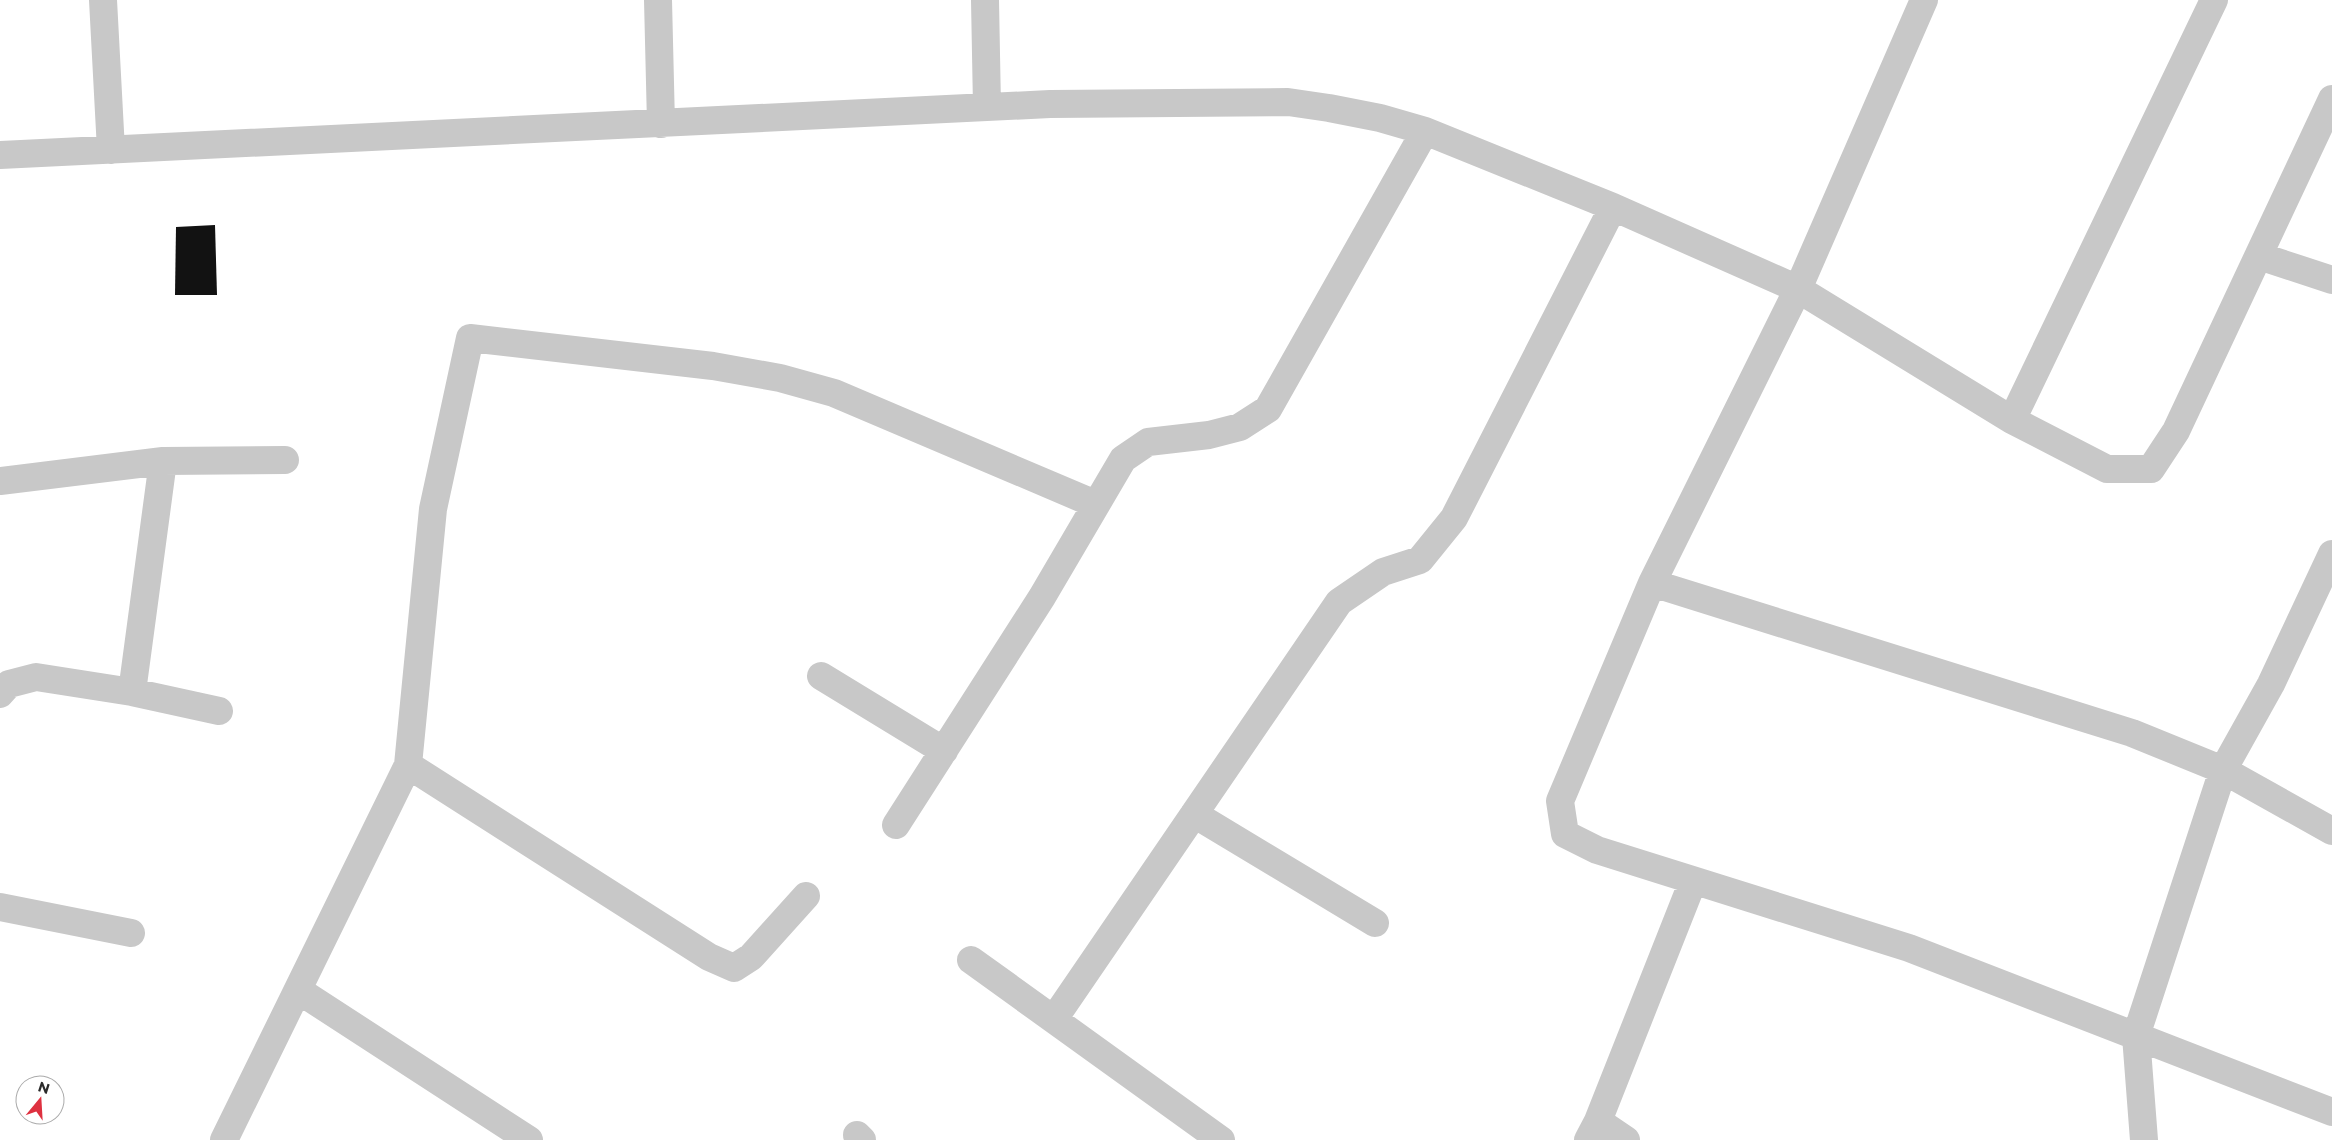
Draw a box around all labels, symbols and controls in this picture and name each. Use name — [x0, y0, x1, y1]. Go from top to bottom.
north arrow — [15, 1075, 65, 1125]
text: N — [36, 1077, 52, 1098]

